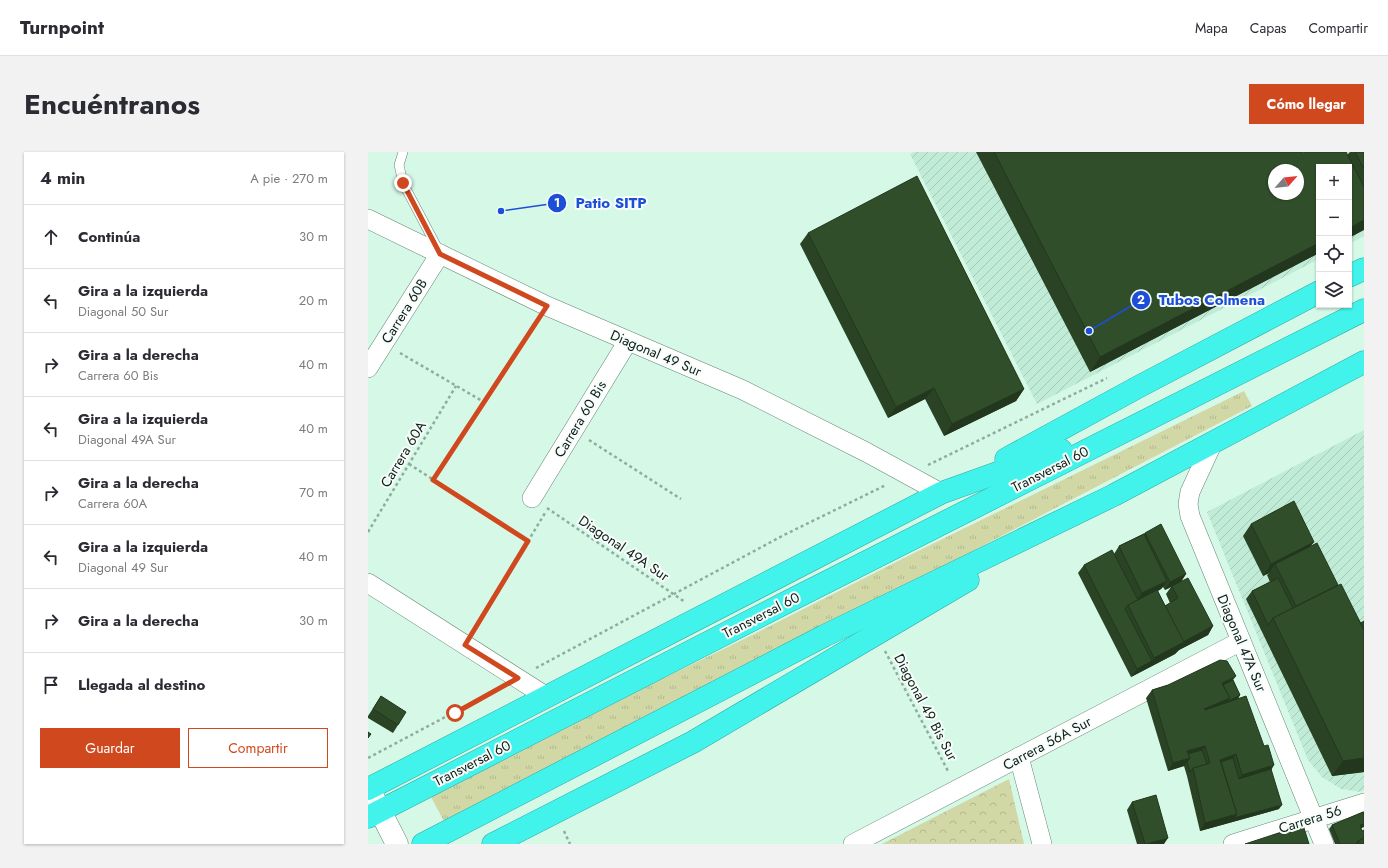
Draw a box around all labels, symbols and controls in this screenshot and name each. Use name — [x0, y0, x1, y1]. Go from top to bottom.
text: Turnpoint — [20, 14, 104, 41]
text: Mapa — [1195, 18, 1228, 38]
text: Capas — [1250, 18, 1287, 38]
text: Compartir — [1309, 18, 1368, 38]
text: Encuéntranos — [24, 84, 200, 125]
button: Cómo llegar — [1249, 84, 1364, 124]
north arrow — [1268, 164, 1304, 200]
map controls — [1316, 164, 1352, 308]
button: + — [1316, 164, 1352, 200]
text: 4 min — [40, 166, 85, 190]
text: A pie · 270 m — [250, 169, 328, 188]
route end — [394, 174, 412, 192]
callout: Patio SITP — [547, 190, 654, 217]
text: Patio SITP — [575, 192, 647, 214]
text: 1 — [554, 194, 560, 212]
button: − — [1316, 200, 1352, 236]
icon: ahead — [40, 226, 62, 248]
text: Continúa — [78, 226, 140, 248]
text: 30 m — [299, 227, 328, 246]
button: locate — [1316, 236, 1352, 272]
button: layers — [1316, 272, 1352, 308]
street label: Carrera 60B — [376, 275, 432, 347]
text: Gira a la izquierda — [78, 280, 208, 302]
callout: Tubos Colmena — [1131, 286, 1273, 313]
text: Tubos Colmena — [1159, 289, 1265, 311]
icon: left — [40, 290, 62, 312]
text: 20 m — [299, 291, 328, 310]
text: 2 — [1137, 291, 1145, 309]
text: Diagonal 50 Sur — [78, 302, 168, 321]
street label: Diagonal 49 Sur — [607, 325, 705, 381]
text: Gira a la derecha — [78, 344, 199, 366]
icon: right — [40, 354, 62, 376]
text: 40 m — [299, 355, 328, 374]
text: Carrera 60 Bis — [78, 366, 158, 385]
street label: Carrera 60 Bis — [549, 377, 611, 461]
text: Gira a la izquierda — [78, 408, 208, 430]
street label: Carrera 60A — [375, 416, 431, 491]
icon: left — [40, 418, 62, 440]
text: 40 m — [299, 419, 328, 438]
text: Diagonal 49A Sur — [78, 430, 176, 449]
street label: Transversal 60 — [1008, 441, 1092, 497]
text: Gira a la derecha — [78, 472, 199, 494]
icon: right — [40, 482, 62, 504]
text: 70 m — [299, 483, 328, 502]
text: Carrera 60A — [78, 494, 147, 513]
street label: Diagonal 49A Sur — [575, 510, 673, 586]
text: Gira a la izquierda — [78, 536, 208, 558]
icon: left — [40, 546, 62, 568]
text: 40 m — [299, 547, 328, 566]
text: Diagonal 49 Sur — [78, 558, 168, 577]
street label: Transversal 60 — [719, 587, 803, 643]
street label: Diagonal 47A Sur — [1212, 591, 1272, 695]
icon: right — [40, 610, 62, 632]
text: Gira a la derecha — [78, 610, 199, 632]
text: 30 m — [299, 611, 328, 630]
street label: Diagonal 49 Bis Sur — [889, 650, 963, 764]
icon: arrive — [40, 674, 62, 696]
text: Llegada al destino — [78, 674, 205, 696]
route start — [446, 704, 464, 722]
street label: Carrera 56A Sur — [999, 711, 1095, 775]
button: Guardar — [40, 728, 180, 768]
button: Compartir — [188, 728, 328, 768]
street label: Transversal 60 — [430, 735, 514, 791]
street label: Carrera 56 — [1276, 800, 1344, 838]

